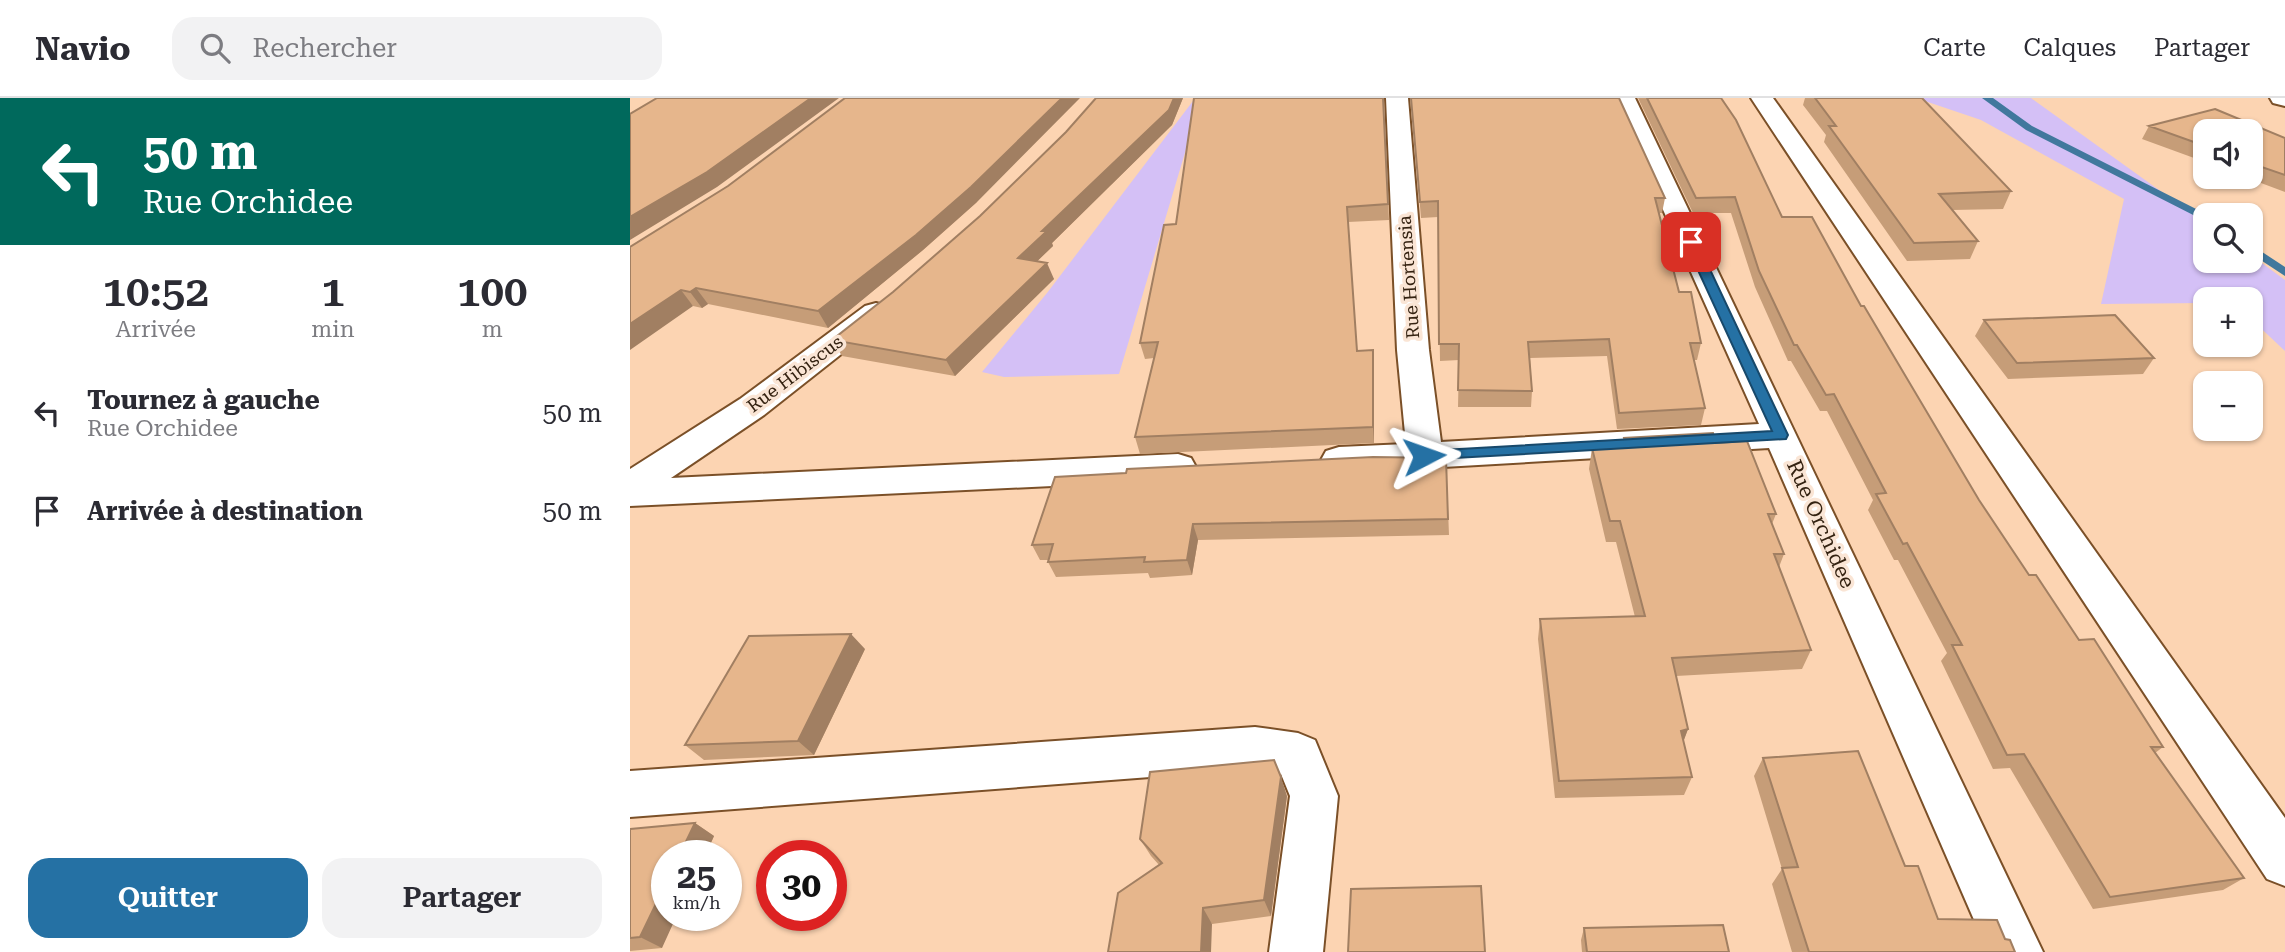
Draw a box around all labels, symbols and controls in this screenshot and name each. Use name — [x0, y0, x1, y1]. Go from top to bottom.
search box — [172, 17, 662, 80]
text: Navio — [35, 29, 130, 68]
icon: search — [196, 29, 234, 67]
text: Rechercher — [252, 33, 397, 63]
text: Carte — [1923, 34, 1986, 62]
text: Calques — [2024, 34, 2116, 62]
text: Partager — [2154, 34, 2250, 62]
map controls — [2193, 119, 2263, 441]
button: sound — [2193, 119, 2263, 189]
text: 50 m — [143, 124, 258, 181]
icon: left — [28, 126, 119, 217]
text: Rue Orchidee — [143, 183, 353, 221]
button: search — [2193, 203, 2263, 273]
pin — [1661, 212, 1721, 272]
street label: Rue Hortensia — [1394, 215, 1423, 339]
icon: arrive — [1672, 223, 1710, 261]
text: 10:52 — [102, 267, 209, 316]
text: 1 — [321, 267, 345, 316]
text: 100 — [457, 267, 528, 316]
button: + — [2193, 287, 2263, 357]
text: Arrivée — [115, 316, 196, 343]
text: min — [311, 316, 355, 343]
text: m — [482, 316, 503, 343]
street label: Rue Hibiscus — [743, 331, 847, 416]
button: − — [2193, 371, 2263, 441]
text: Tournez à gauche — [87, 385, 320, 415]
icon: left — [28, 394, 66, 432]
text: 50 m — [543, 398, 602, 428]
text: Rue Orchidee — [87, 415, 238, 442]
position arrow — [1387, 419, 1461, 493]
street label: Rue Orchidee — [1782, 456, 1860, 592]
icon: arrive — [28, 492, 66, 530]
text: Arrivée à destination — [87, 496, 363, 526]
text: 50 m — [543, 496, 602, 526]
speed limit sign: 30 — [756, 840, 847, 931]
text: 25 — [677, 856, 716, 897]
button: Quitter — [28, 858, 308, 938]
button: Partager — [322, 858, 602, 938]
text: km/h — [672, 892, 721, 913]

